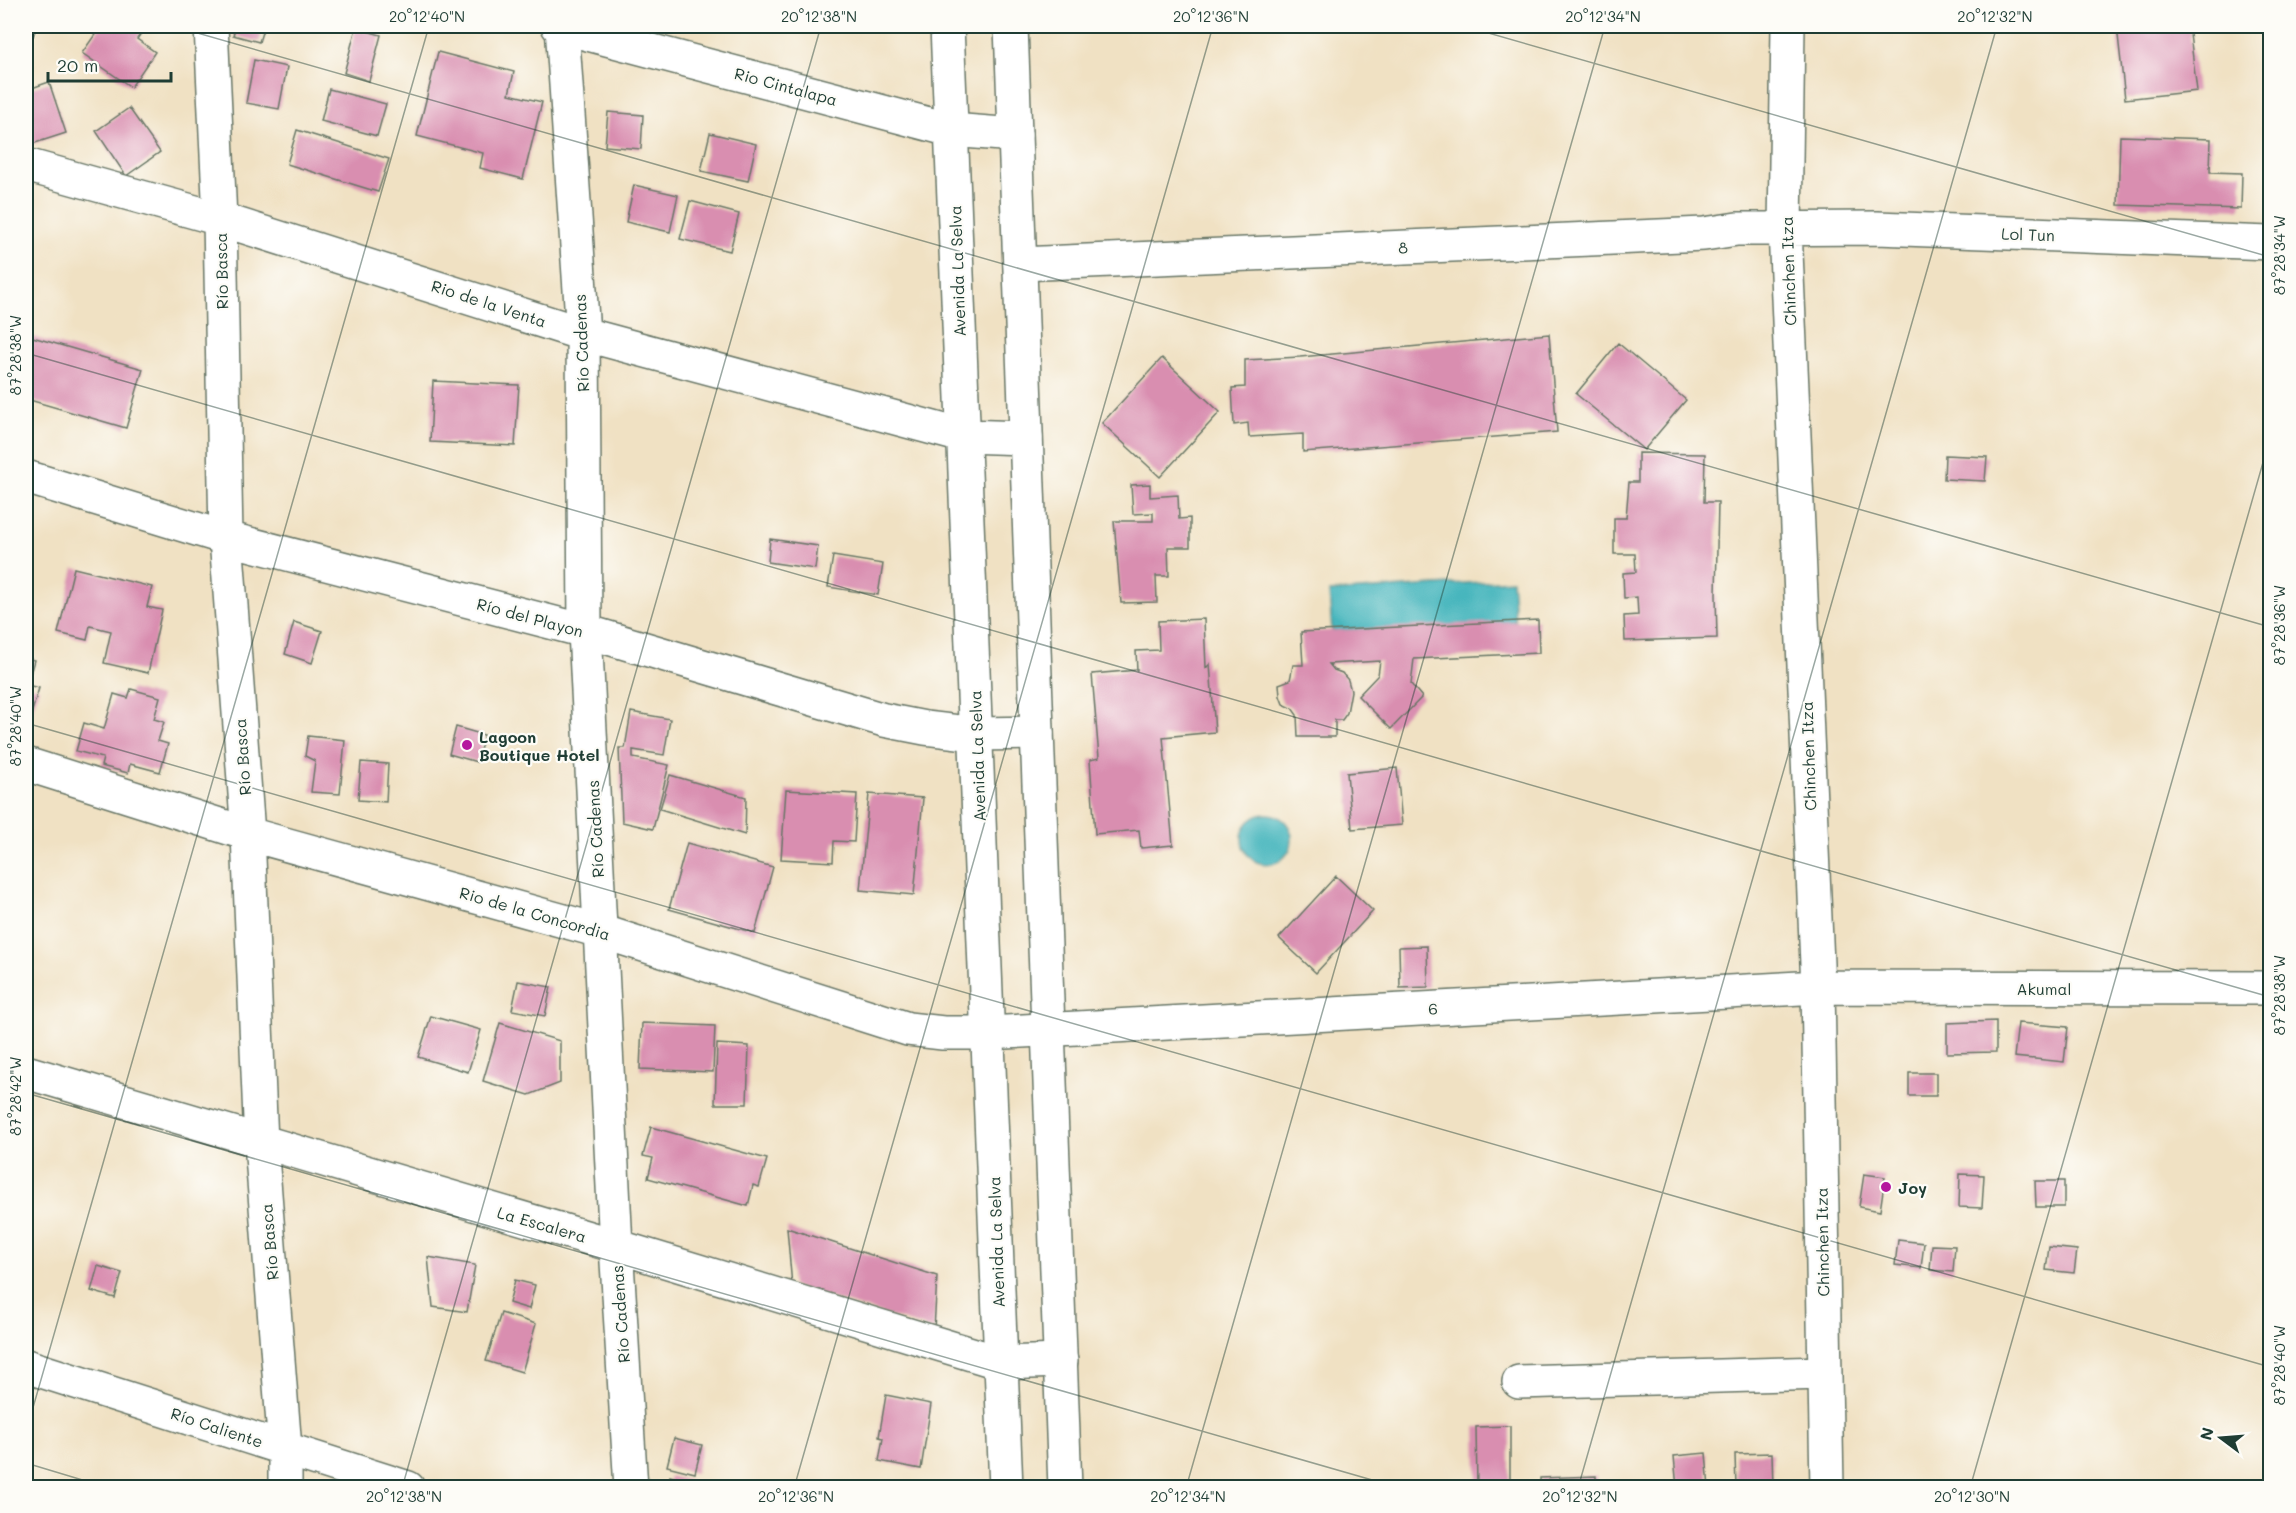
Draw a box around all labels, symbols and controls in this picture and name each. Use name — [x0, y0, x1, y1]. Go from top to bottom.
text: 20°12'40"N — [389, 6, 465, 26]
text: 20°12'38"N — [781, 6, 857, 26]
text: 20°12'36"N — [1173, 6, 1249, 26]
text: 20°12'34"N — [1565, 6, 1641, 26]
text: 20°12'32"N — [1957, 6, 2033, 26]
scale bar — [48, 45, 171, 83]
text: 20 m — [57, 53, 98, 77]
street label: Rio Cintalapa — [732, 62, 840, 110]
street label: Avenida La Selva — [944, 205, 970, 337]
text: 87°28'34"W — [2269, 215, 2289, 295]
street label: Chinchen Itza — [1776, 216, 1800, 326]
street label: Lol Tun — [2001, 223, 2055, 245]
street label: Río Basca — [210, 232, 232, 310]
street label: 8 — [1398, 236, 1409, 258]
street label: Rio de la Venta — [429, 274, 549, 332]
street label: Río Cadenas — [569, 294, 593, 392]
text: 87°28'38"W — [5, 315, 25, 395]
text: 87°28'36"W — [2269, 585, 2289, 665]
street label: Río del Playon — [474, 593, 586, 641]
text: 87°28'40"W — [5, 686, 25, 766]
street label: Avenida La Selva — [964, 690, 990, 822]
street label: Chinchen Itza — [1796, 701, 1820, 811]
street label: Río Basca — [229, 718, 255, 796]
place label: Lagoon Boutique Hotel — [479, 726, 600, 765]
marker: Lagoon Boutique Hotel — [460, 738, 474, 752]
street label: Río Cadenas — [582, 780, 608, 878]
street label: Rio de la Concordia — [457, 881, 613, 945]
text: 87°28'38"W — [2269, 955, 2289, 1035]
street label: Akumal — [2016, 978, 2072, 999]
street label: 6 — [1428, 997, 1438, 1019]
text: 87°28'42"W — [5, 1056, 25, 1136]
street label: Avenida La Selva — [983, 1176, 1009, 1308]
place label: Joy — [1898, 1177, 1927, 1198]
marker: Joy — [1879, 1180, 1893, 1194]
street label: Chinchen Itza — [1811, 1187, 1833, 1297]
street label: La Escalera — [495, 1201, 589, 1247]
street label: Río Basca — [255, 1203, 283, 1281]
street label: Río Cadenas — [606, 1264, 634, 1364]
text: 87°28'40"W — [2269, 1325, 2289, 1405]
street label: Río Caliente — [168, 1402, 266, 1452]
north arrow — [2191, 1408, 2251, 1468]
text: N — [2194, 1425, 2218, 1442]
text: 20°12'38"N — [366, 1486, 442, 1506]
text: 20°12'36"N — [758, 1486, 834, 1506]
text: 20°12'34"N — [1150, 1486, 1226, 1506]
text: 20°12'32"N — [1542, 1486, 1618, 1506]
text: 20°12'30"N — [1934, 1486, 2010, 1506]

